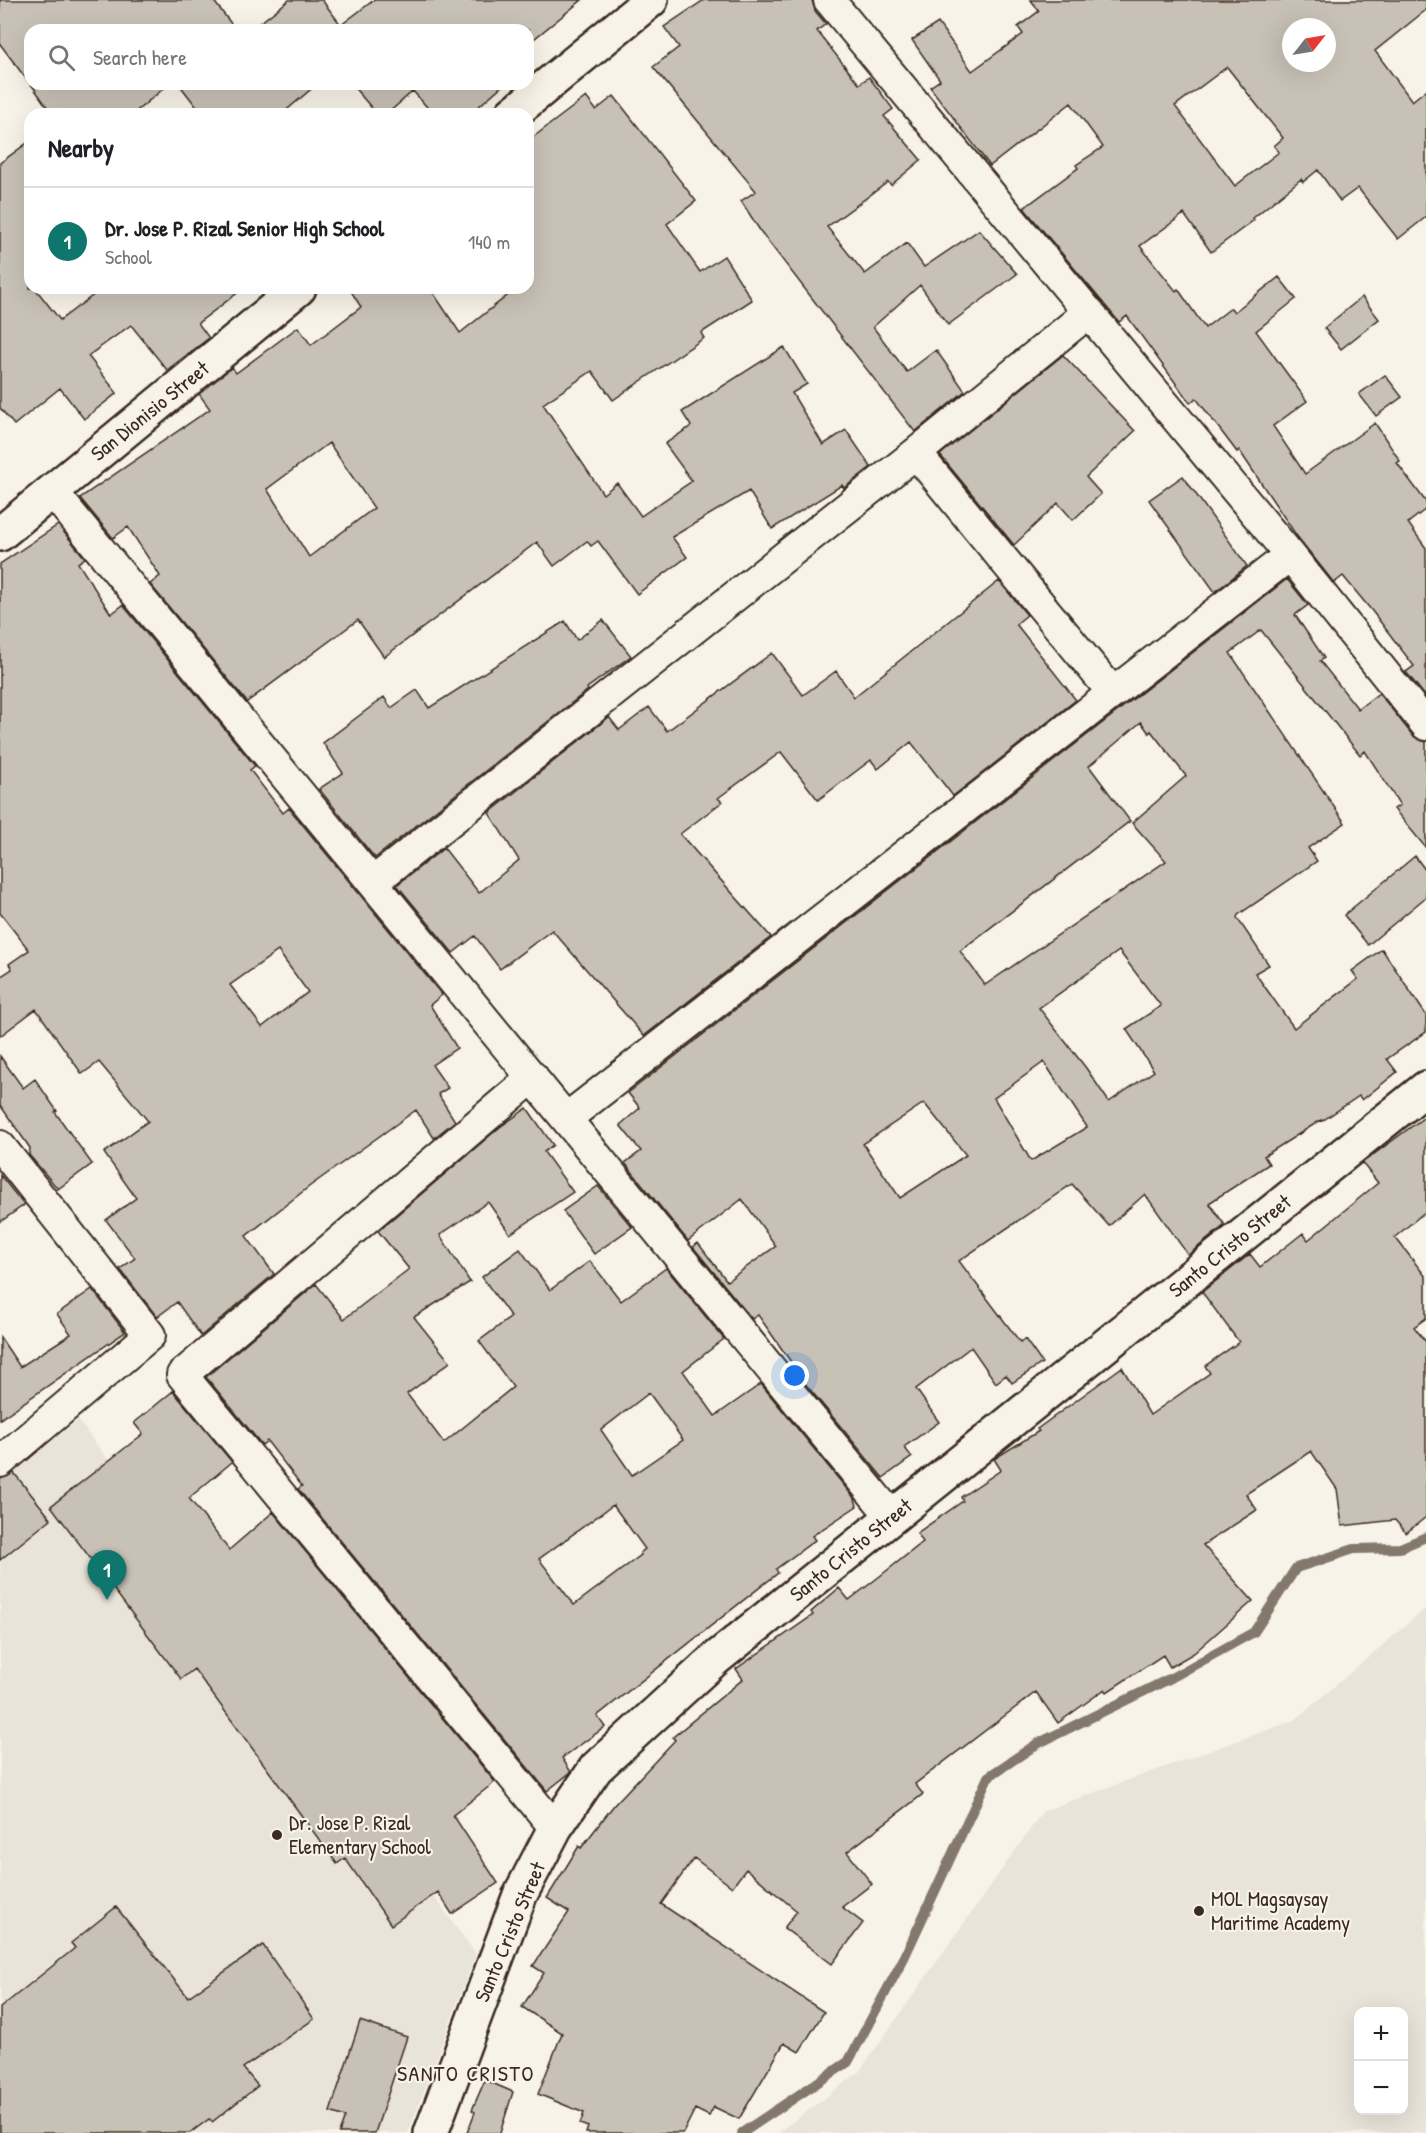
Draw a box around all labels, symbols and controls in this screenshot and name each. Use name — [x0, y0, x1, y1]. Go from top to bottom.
north arrow — [1282, 18, 1336, 72]
search box — [24, 24, 534, 90]
icon: search — [45, 41, 78, 74]
text: Search here — [93, 42, 187, 72]
text: Nearby — [48, 130, 114, 165]
text: Dr. Jose P. Rizal Senior High School — [105, 213, 384, 243]
text: 1 — [64, 228, 71, 255]
text: 140 m — [468, 228, 510, 255]
text: School — [105, 243, 152, 270]
street label: San Dionisio Street — [84, 353, 216, 467]
street label: Santo Cristo Street — [1162, 1187, 1298, 1304]
your location — [780, 1361, 809, 1390]
street label: Santo Cristo Street — [783, 1491, 919, 1608]
pin: 1 — [88, 1550, 126, 1600]
place label: Dr. Jose P. Rizal Elementary School — [289, 1808, 431, 1861]
marker: Dr. Jose P. Rizal Elementary School — [270, 1828, 284, 1842]
street label: Santo Cristo Street — [467, 1857, 552, 2006]
place label: MOL Magsaysay Maritime Academy — [1211, 1884, 1350, 1937]
marker: MOL Magsaysay Maritime Academy — [1192, 1904, 1206, 1918]
map controls — [1354, 2007, 1408, 2115]
button: + — [1354, 2007, 1408, 2061]
district label: SANTO CRISTO — [397, 2058, 535, 2088]
button: − — [1354, 2061, 1408, 2115]

